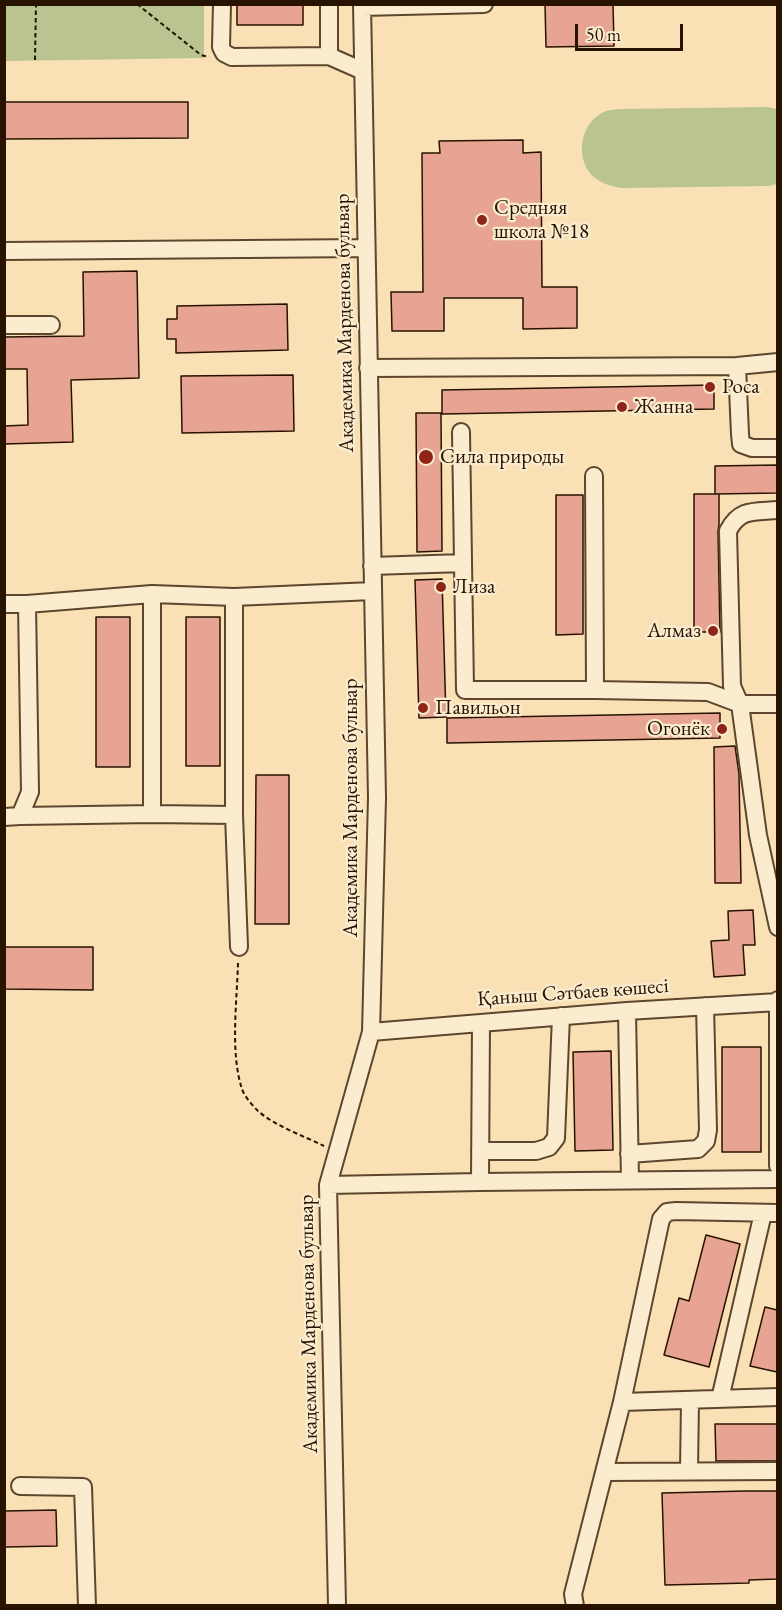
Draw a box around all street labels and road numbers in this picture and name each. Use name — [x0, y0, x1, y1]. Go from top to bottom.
street label: Академика Марденова бульвар — [330, 193, 360, 453]
street label: Академика Марденова бульвар — [338, 678, 364, 938]
street label: Қаныш Сәтбаев көшесі — [476, 974, 670, 1012]
street label: Академика Марденова бульвар — [294, 1194, 324, 1454]

